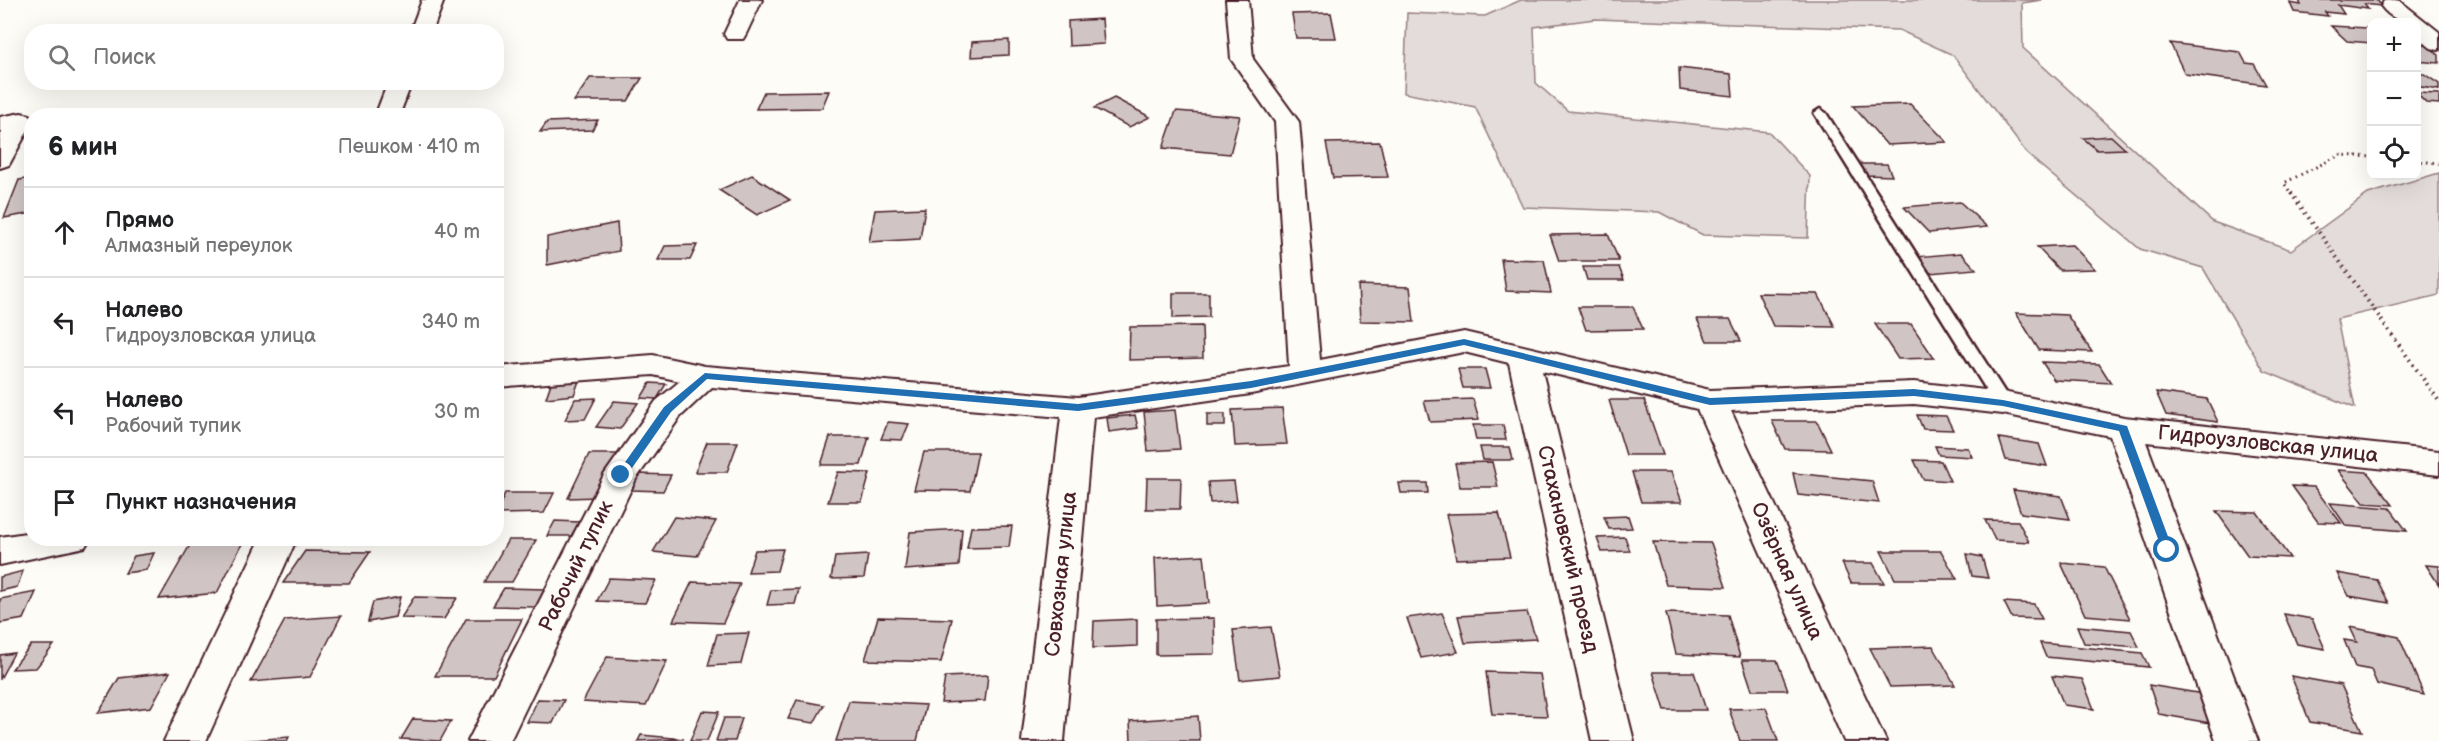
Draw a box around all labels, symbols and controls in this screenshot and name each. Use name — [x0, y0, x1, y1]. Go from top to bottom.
map controls — [2367, 18, 2421, 180]
button: + — [2367, 18, 2421, 72]
search box — [24, 24, 504, 90]
icon: search — [45, 41, 78, 74]
text: Поиск — [93, 44, 156, 71]
button: − — [2367, 72, 2421, 126]
button: locate — [2367, 126, 2421, 180]
text: 6 мин — [48, 132, 118, 163]
text: Пешком · 410 m — [338, 135, 480, 159]
text: Прямо — [105, 207, 174, 234]
icon: ahead — [48, 216, 81, 249]
text: 40 m — [434, 220, 480, 244]
text: Алмазный переулок — [105, 234, 292, 258]
text: Налево — [105, 297, 183, 324]
icon: left — [48, 306, 81, 339]
text: 340 m — [422, 310, 480, 334]
text: Гидроузловская улица — [105, 324, 316, 348]
text: Налево — [105, 387, 183, 414]
icon: left — [48, 396, 81, 429]
text: 30 m — [434, 400, 480, 424]
text: Рабочий тупик — [105, 414, 241, 438]
street label: Гидроузловская улица — [2157, 420, 2380, 468]
street label: Стахановский проезд — [1532, 443, 1604, 655]
route end — [607, 461, 633, 487]
icon: arrive — [48, 486, 81, 519]
text: Пункт назначения — [105, 489, 297, 516]
street label: Совхозная улица — [1040, 490, 1082, 658]
street label: Рабочий тупик — [533, 496, 619, 636]
street label: Озёрная улица — [1745, 498, 1829, 644]
route start — [2153, 536, 2179, 562]

